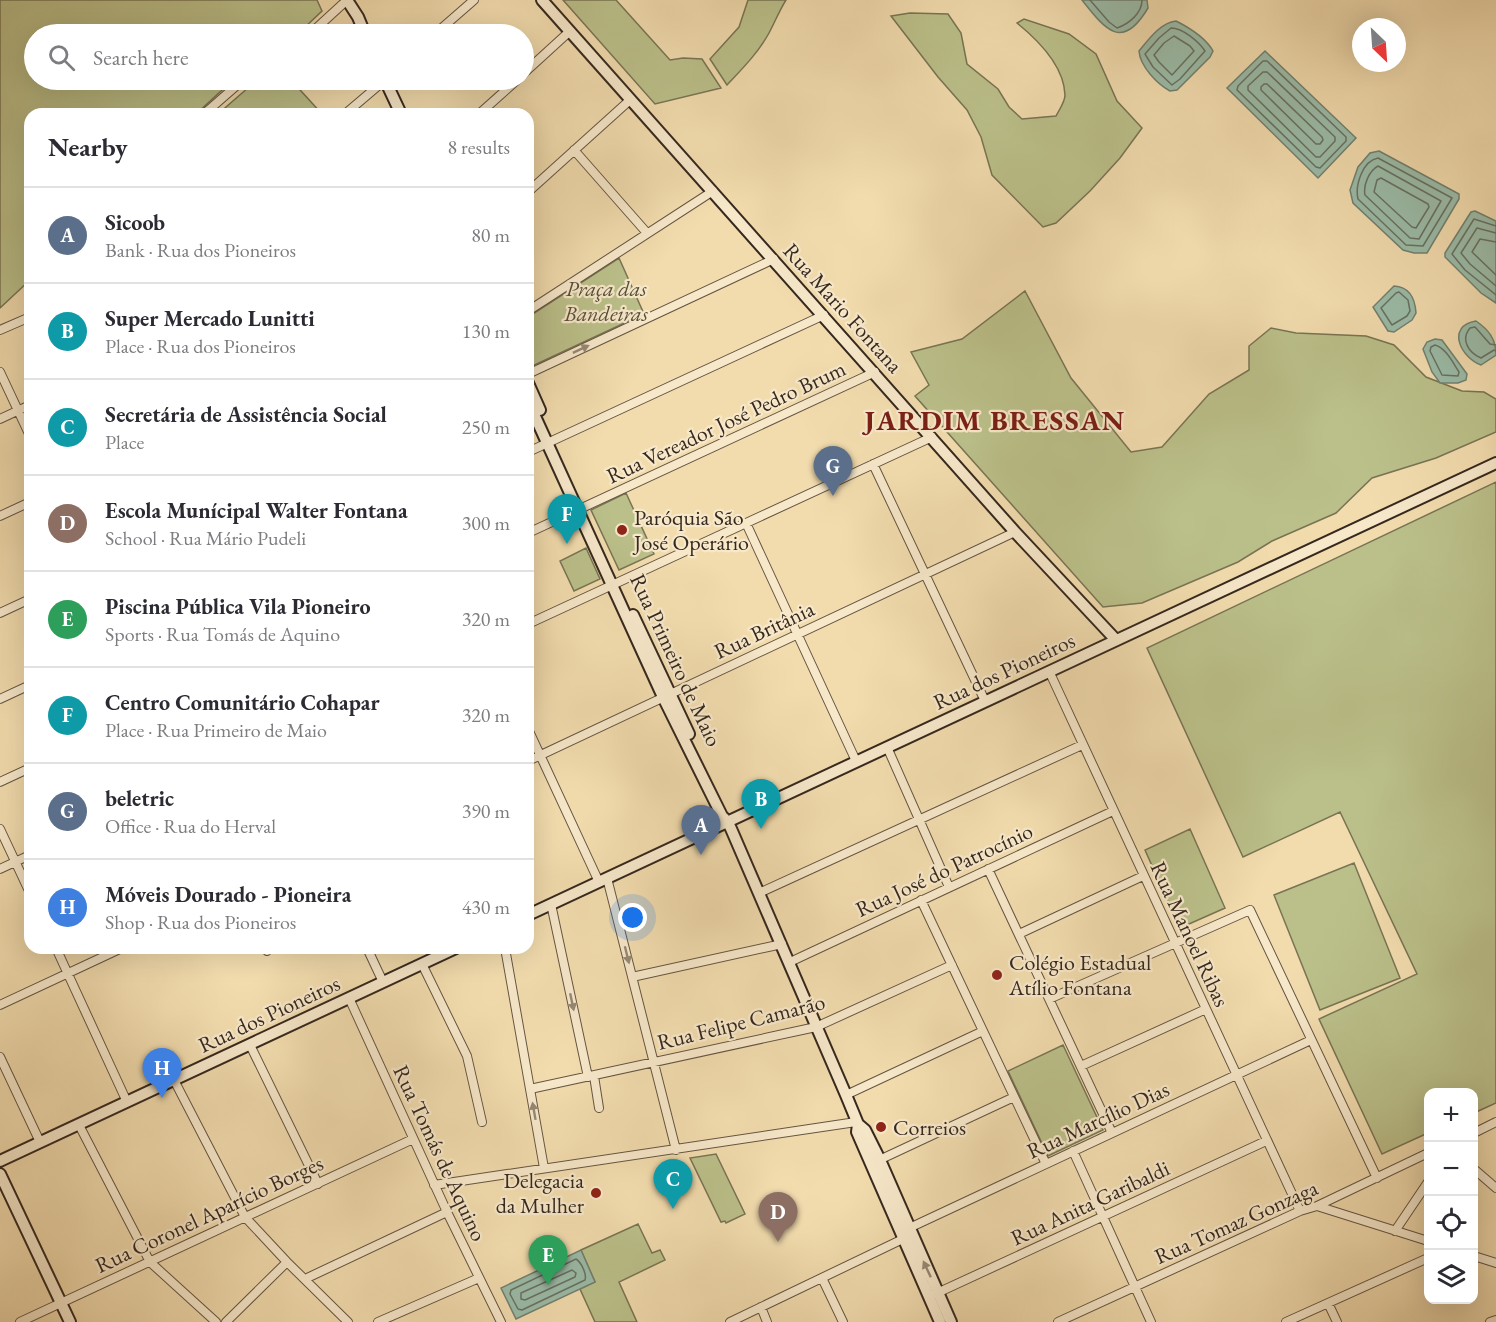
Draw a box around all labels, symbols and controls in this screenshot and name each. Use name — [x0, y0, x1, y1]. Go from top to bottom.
north arrow — [1352, 18, 1406, 72]
search box — [24, 24, 534, 90]
icon: search — [45, 41, 78, 74]
text: Search here — [93, 43, 188, 72]
text: Nearby — [48, 130, 128, 164]
text: 8 results — [447, 134, 510, 160]
text: Sicoob — [105, 208, 165, 237]
text: A — [60, 222, 75, 248]
text: 80 m — [471, 222, 510, 248]
text: Bank · Rua dos Pioneiros — [105, 237, 296, 263]
street label: Rua Mario Fontana — [777, 237, 909, 379]
park label: Praça das Bandeiras — [563, 274, 649, 328]
text: Super Mercado Lunitti — [105, 304, 315, 333]
text: B — [61, 318, 74, 344]
text: 130 m — [462, 318, 510, 344]
text: Place · Rua dos Pioneiros — [105, 333, 296, 359]
one-way arrow — [573, 344, 590, 353]
street label: Rua Vereador José Pedro Brum — [602, 354, 850, 490]
text: Secretária de Assistência Social — [105, 400, 387, 429]
district label: JARDIM BRESSAN — [861, 402, 1126, 438]
text: C — [60, 414, 75, 440]
text: 250 m — [462, 414, 510, 440]
text: Place — [105, 429, 144, 455]
pin: G — [814, 446, 852, 496]
pin: F — [548, 494, 586, 544]
text: Escola Munícipal Walter Fontana — [105, 496, 408, 525]
place label: Paróquia São José Operário — [632, 503, 749, 557]
text: D — [60, 510, 75, 536]
text: 300 m — [462, 510, 510, 536]
marker: Paróquia São José Operário — [615, 523, 629, 537]
text: School · Rua Mário Pudeli — [105, 525, 306, 551]
street label: Rua Primeiro de Maio — [623, 569, 729, 751]
text: Piscina Pública Vila Pioneiro — [105, 592, 370, 621]
street label: Rua Britânia — [709, 594, 819, 666]
text: E — [62, 606, 73, 632]
text: 320 m — [462, 606, 510, 632]
text: Sports · Rua Tomás de Aquino — [105, 621, 340, 647]
street label: Rua dos Pioneiros — [928, 625, 1080, 717]
text: Centro Comunitário Cohapar — [105, 688, 380, 717]
text: F — [62, 702, 73, 728]
text: 320 m — [462, 702, 510, 728]
text: Place · Rua Primeiro de Maio — [105, 717, 327, 743]
pin: B — [742, 780, 780, 829]
text: beletric — [105, 784, 174, 813]
text: G — [60, 798, 75, 824]
text: 390 m — [462, 798, 510, 824]
pin: A — [682, 806, 720, 855]
text: Office · Rua do Herval — [105, 813, 276, 839]
street label: Rua José do Patrocínio — [851, 816, 1037, 924]
street label: Rua Manoel Ribas — [1144, 857, 1236, 1011]
text: Móveis Dourado - Pioneira — [105, 880, 351, 909]
text: H — [59, 894, 76, 920]
text: 430 m — [462, 894, 510, 920]
your location — [618, 903, 647, 932]
text: Shop · Rua dos Pioneiros — [105, 909, 296, 935]
one-way arrow — [622, 945, 632, 964]
place label: Colégio Estadual Atílio Fontana — [1008, 948, 1151, 1002]
street label: Rua dos Pioneiros — [193, 968, 345, 1060]
marker: Colégio Estadual Atílio Fontana — [990, 968, 1004, 982]
street label: Rua Felipe Camarão — [654, 987, 828, 1057]
one-way arrow — [568, 993, 577, 1012]
pin: H — [142, 1048, 182, 1098]
street label: Rua Tomás de Aquino — [386, 1060, 494, 1246]
street label: Rua Marcílio Dias — [1022, 1074, 1174, 1166]
map controls — [1424, 1088, 1478, 1304]
button: + — [1424, 1088, 1478, 1142]
one-way arrow — [529, 1101, 538, 1120]
place label: Correios — [893, 1113, 966, 1142]
marker: Correios — [874, 1120, 888, 1134]
button: − — [1424, 1142, 1478, 1196]
street label: Rua Coronel Aparício Borges — [90, 1148, 328, 1280]
street label: Rua Anita Garibaldi — [1006, 1154, 1174, 1252]
pin: C — [654, 1160, 692, 1209]
place label: Delegacia da Mulher — [496, 1166, 585, 1220]
street label: Rua Tomaz Gonzaga — [1150, 1173, 1322, 1271]
marker: Delegacia da Mulher — [589, 1186, 603, 1200]
pin: D — [758, 1192, 798, 1242]
button: locate — [1424, 1196, 1478, 1250]
pin: E — [528, 1236, 568, 1285]
button: layers — [1424, 1250, 1478, 1304]
one-way arrow — [923, 1260, 932, 1277]

